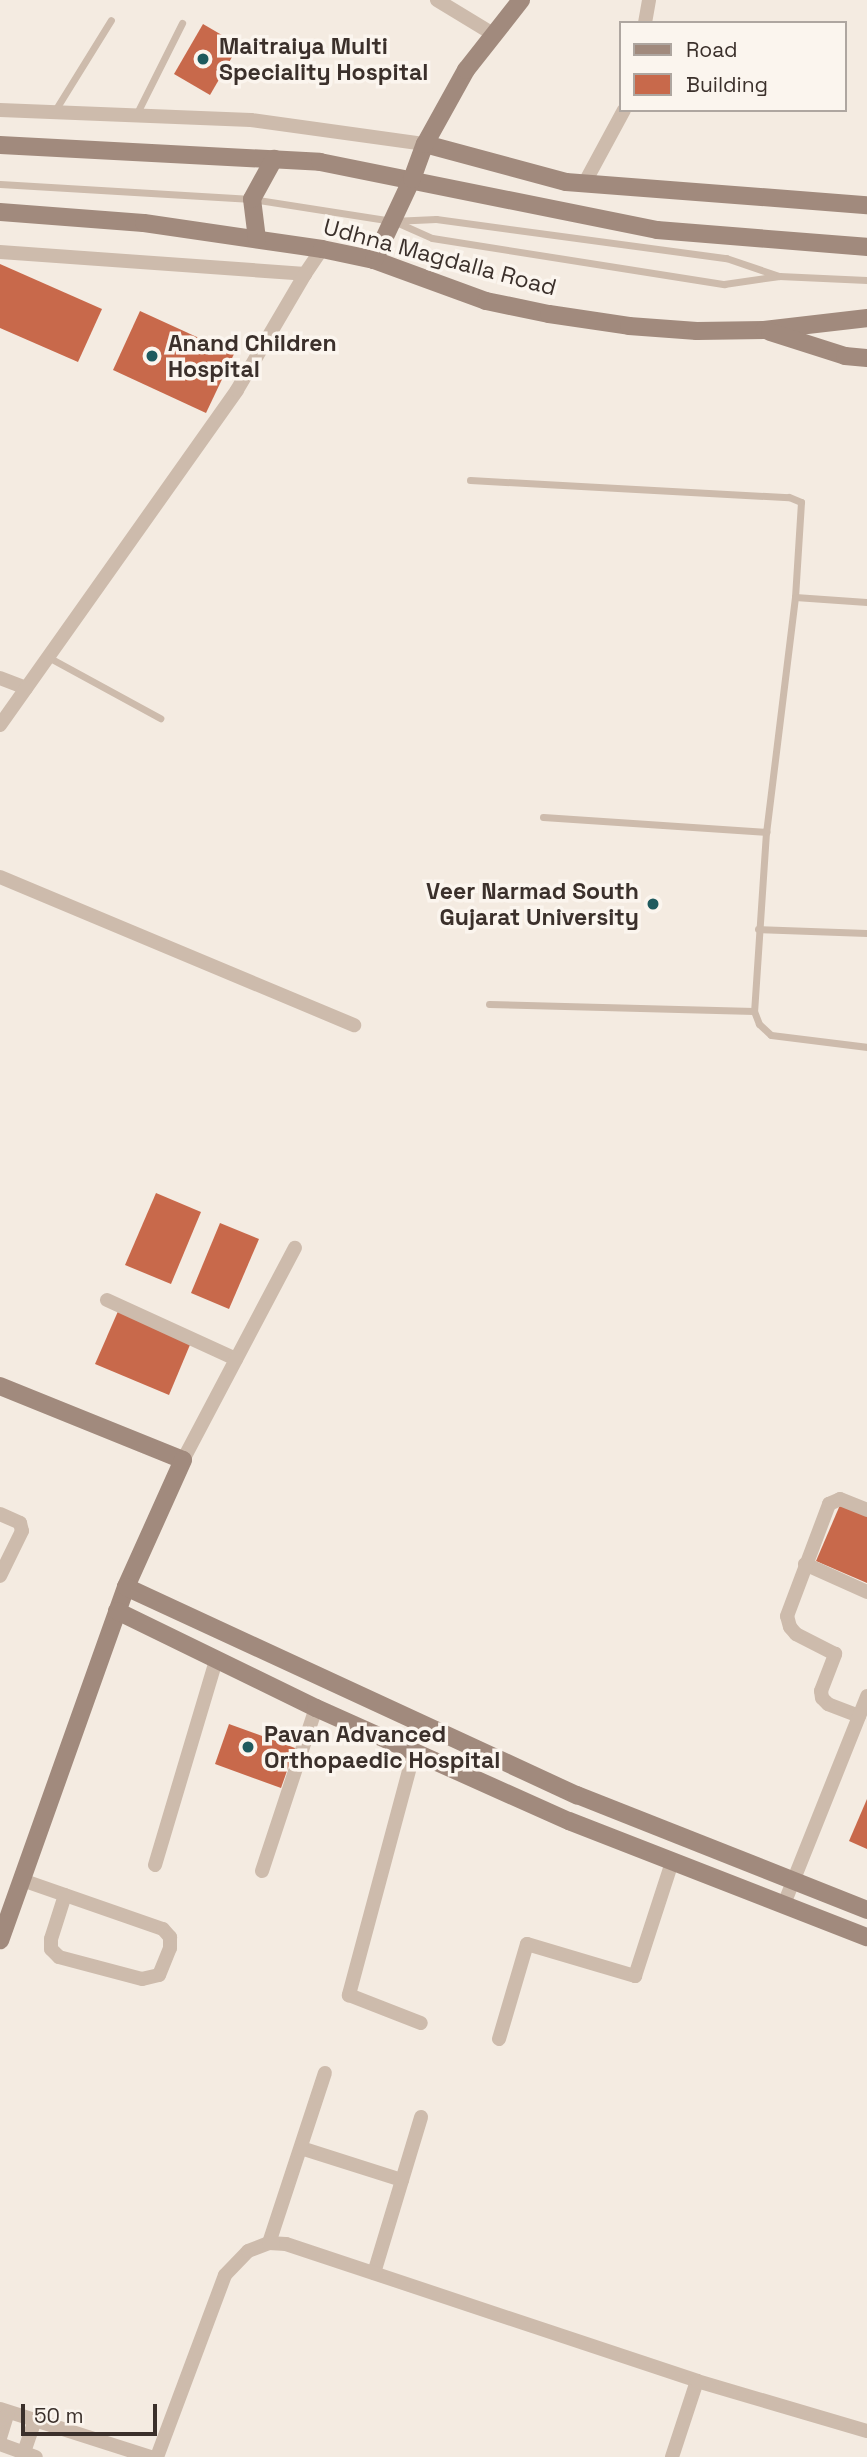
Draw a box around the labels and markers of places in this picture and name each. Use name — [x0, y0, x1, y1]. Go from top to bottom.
place label: Maitraiya Multi Speciality Hospital — [219, 32, 428, 86]
marker: Maitraiya Multi Speciality Hospital — [193, 49, 213, 69]
place label: Anand Children Hospital — [168, 329, 337, 383]
marker: Anand Children Hospital — [142, 346, 162, 366]
place label: Veer Narmad South Gujarat University — [426, 877, 639, 931]
marker: Veer Narmad South Gujarat University — [645, 896, 661, 912]
place label: Pavan Advanced Orthopaedic Hospital — [264, 1720, 500, 1774]
marker: Pavan Advanced Orthopaedic Hospital — [238, 1737, 258, 1757]

